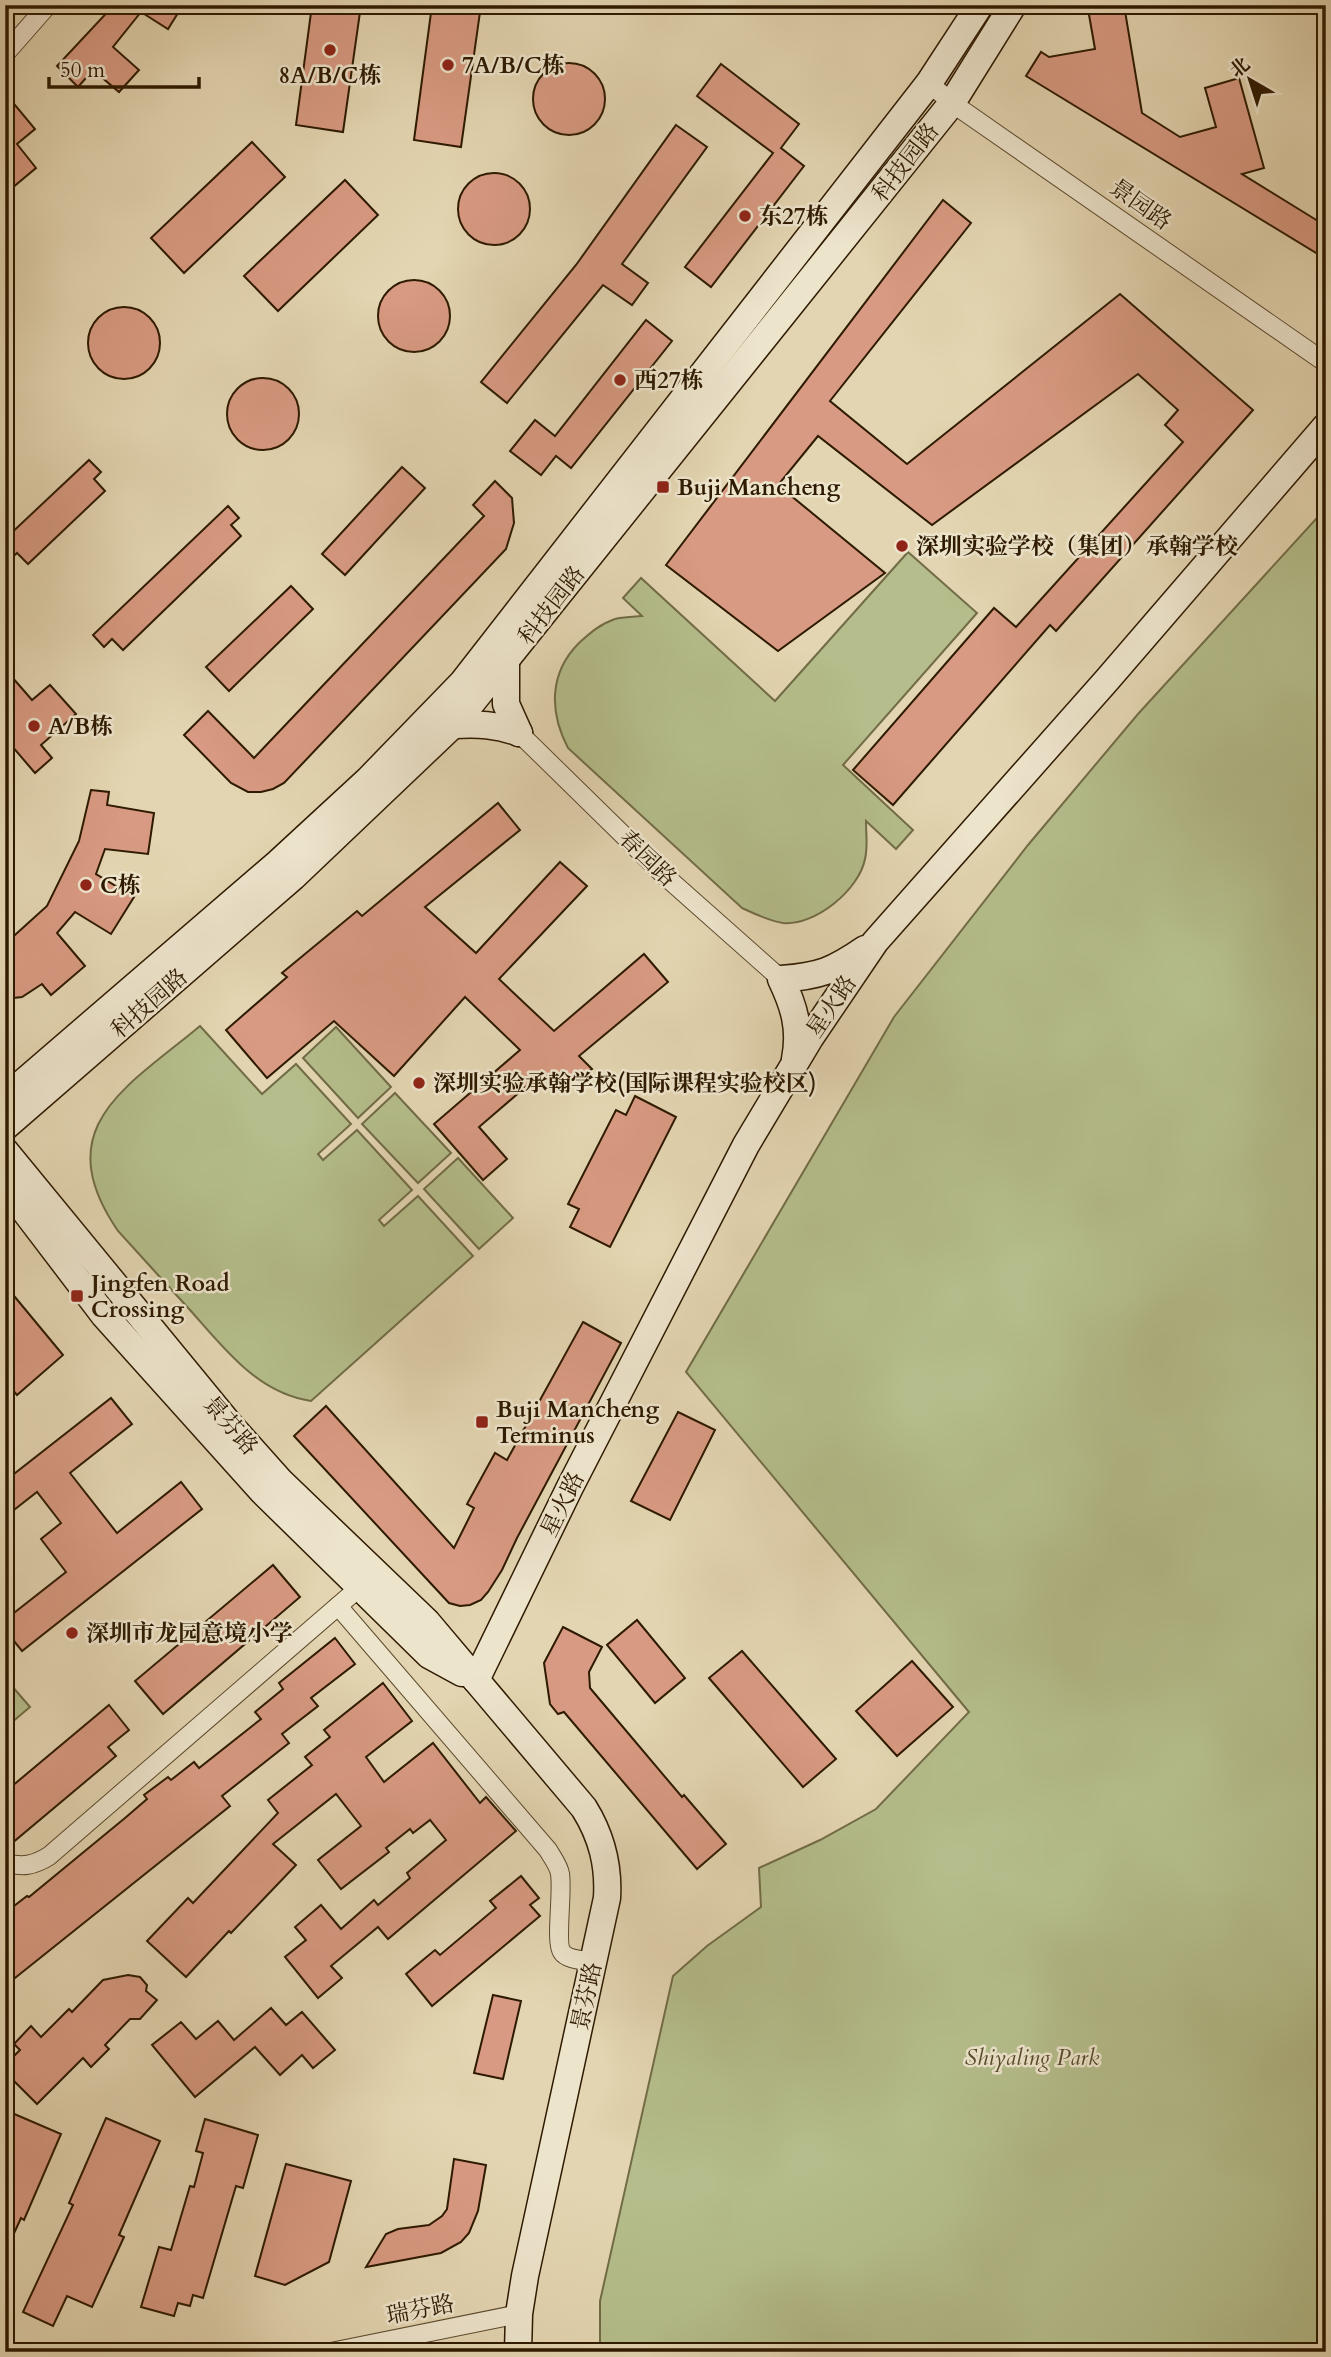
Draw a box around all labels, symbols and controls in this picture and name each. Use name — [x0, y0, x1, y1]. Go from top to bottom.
marker: 8A/B/C栋 — [322, 42, 338, 58]
scale bar — [49, 46, 200, 90]
north arrow — [1216, 46, 1286, 116]
place label: 7A/B/C栋 — [462, 50, 565, 81]
text: 北 — [1224, 51, 1256, 84]
text: 50 m — [60, 56, 105, 85]
marker: 7A/B/C栋 — [440, 57, 456, 73]
place label: 8A/B/C栋 — [279, 60, 381, 91]
street label: 科技园路 — [865, 117, 946, 208]
street label: 景园路 — [1104, 172, 1178, 237]
place label: 东27栋 — [759, 201, 829, 232]
marker: 东27栋 — [737, 208, 753, 224]
place label: 西27栋 — [634, 365, 704, 396]
marker: 西27栋 — [612, 372, 628, 388]
place label: Buji Mancheng — [677, 472, 840, 503]
marker: Buji Mancheng — [655, 479, 671, 495]
place label: 深圳实验学校（集团）承翰学校 — [916, 531, 1238, 562]
marker: 深圳实验学校（集团）承翰学校 — [894, 538, 910, 554]
street label: 科技园路 — [511, 560, 592, 651]
place label: A/B栋 — [48, 711, 113, 742]
marker: A/B栋 — [26, 718, 42, 734]
street label: 春园路 — [612, 823, 683, 893]
place label: C栋 — [100, 870, 141, 901]
marker: C栋 — [78, 877, 94, 893]
street label: 科技园路 — [104, 962, 194, 1045]
street label: 星火路 — [799, 969, 864, 1044]
place label: 深圳实验承翰学校(国际课程实验校区) — [433, 1068, 817, 1099]
marker: 深圳实验承翰学校(国际课程实验校区) — [411, 1075, 427, 1091]
place label: Jingfen Road Crossing — [88, 1268, 230, 1325]
marker: Jingfen Road Crossing — [69, 1288, 85, 1304]
street label: 景芬路 — [196, 1389, 265, 1462]
place label: Buji Mancheng Terminus — [496, 1394, 659, 1451]
marker: Buji Mancheng Terminus — [474, 1414, 490, 1430]
street label: 星火路 — [533, 1466, 592, 1542]
place label: 深圳市龙园意境小学 — [86, 1618, 293, 1649]
marker: 深圳市龙园意境小学 — [64, 1625, 80, 1641]
street label: 景芬路 — [564, 1959, 609, 2033]
park label: Shiyaling Park — [965, 2042, 1100, 2073]
street label: 瑞芬路 — [383, 2288, 457, 2331]

